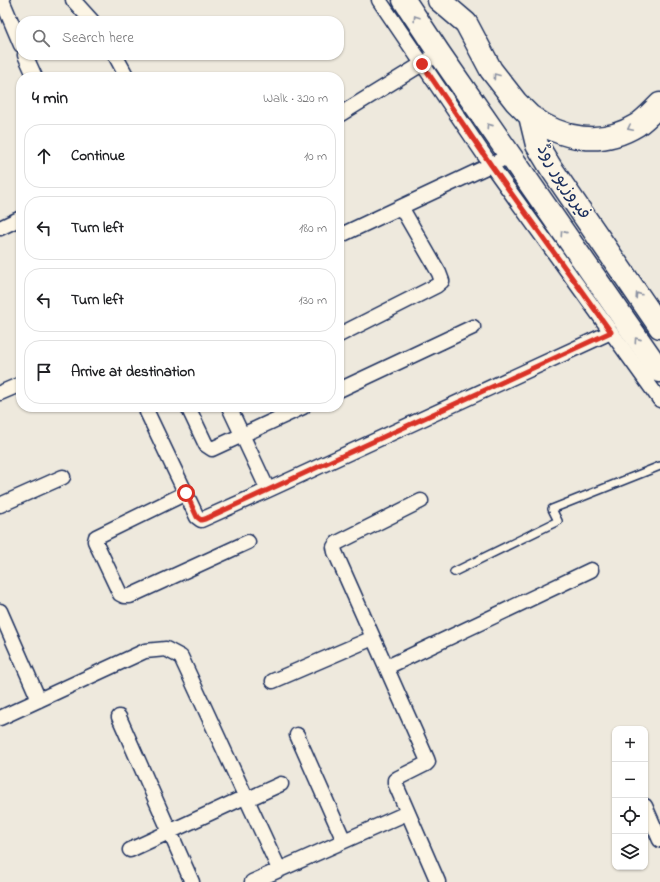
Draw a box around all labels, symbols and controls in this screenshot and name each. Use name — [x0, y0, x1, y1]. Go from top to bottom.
one-way arrow — [414, 15, 421, 22]
search box — [16, 16, 344, 60]
icon: search — [30, 27, 52, 49]
text: Search here — [62, 27, 134, 49]
route end — [413, 55, 431, 73]
one-way arrow — [494, 73, 501, 80]
text: 4 min — [32, 86, 68, 111]
text: Walk · 320 m — [263, 89, 328, 108]
one-way arrow — [486, 123, 494, 130]
one-way arrow — [627, 123, 634, 131]
street label: فیروزپور روڈ — [529, 139, 597, 225]
icon: ahead — [33, 145, 55, 167]
text: Continue — [71, 145, 125, 167]
text: 10 m — [304, 147, 327, 166]
icon: left — [33, 217, 55, 239]
text: Turn left — [71, 217, 124, 239]
text: 180 m — [299, 219, 327, 238]
one-way arrow — [560, 230, 568, 237]
icon: left — [33, 289, 55, 311]
text: Turn left — [71, 289, 124, 311]
text: 130 m — [299, 291, 327, 310]
one-way arrow — [636, 292, 643, 299]
one-way arrow — [635, 337, 642, 344]
icon: arrive — [33, 361, 55, 383]
text: Arrive at destination — [71, 361, 195, 383]
route start — [177, 484, 195, 502]
map controls — [612, 726, 648, 870]
button: + — [612, 726, 648, 762]
button: − — [612, 762, 648, 798]
button: locate — [612, 798, 648, 834]
button: layers — [612, 834, 648, 870]

